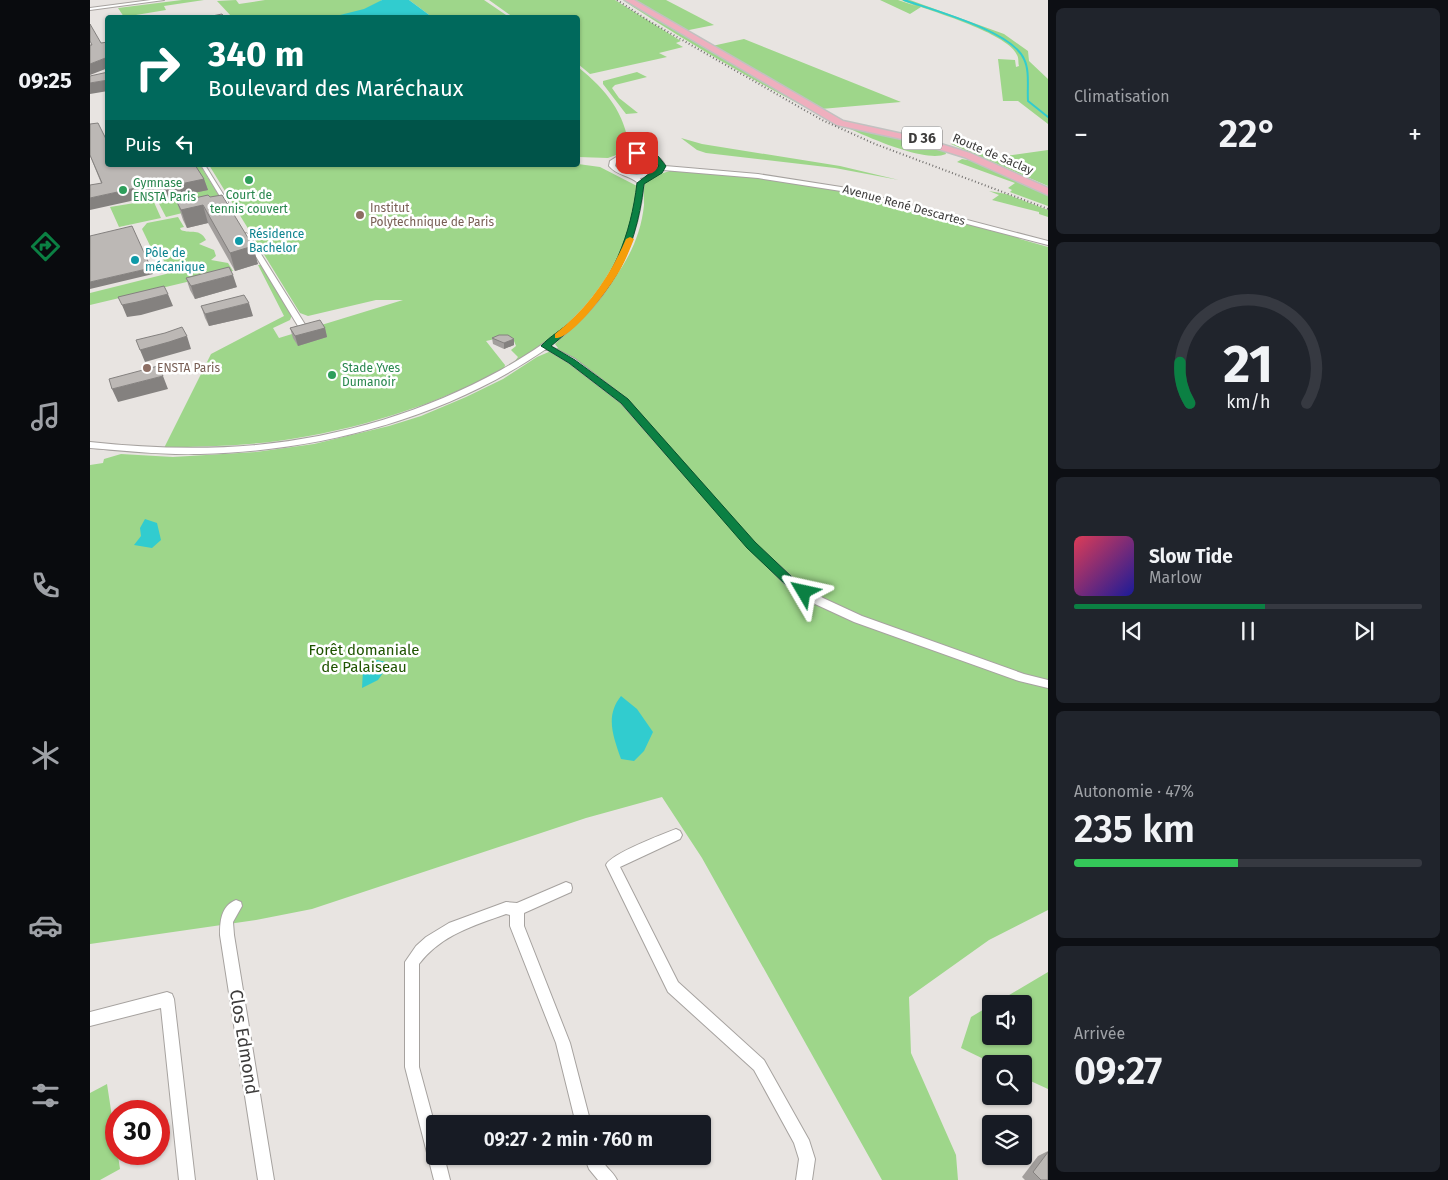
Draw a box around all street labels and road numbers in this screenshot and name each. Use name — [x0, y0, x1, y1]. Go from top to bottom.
road number: D 36 — [902, 126, 942, 150]
street label: Route de Saclay — [951, 131, 1036, 177]
street label: Avenue René Descartes — [841, 182, 967, 228]
street label: Clos Edmond — [225, 988, 263, 1096]

